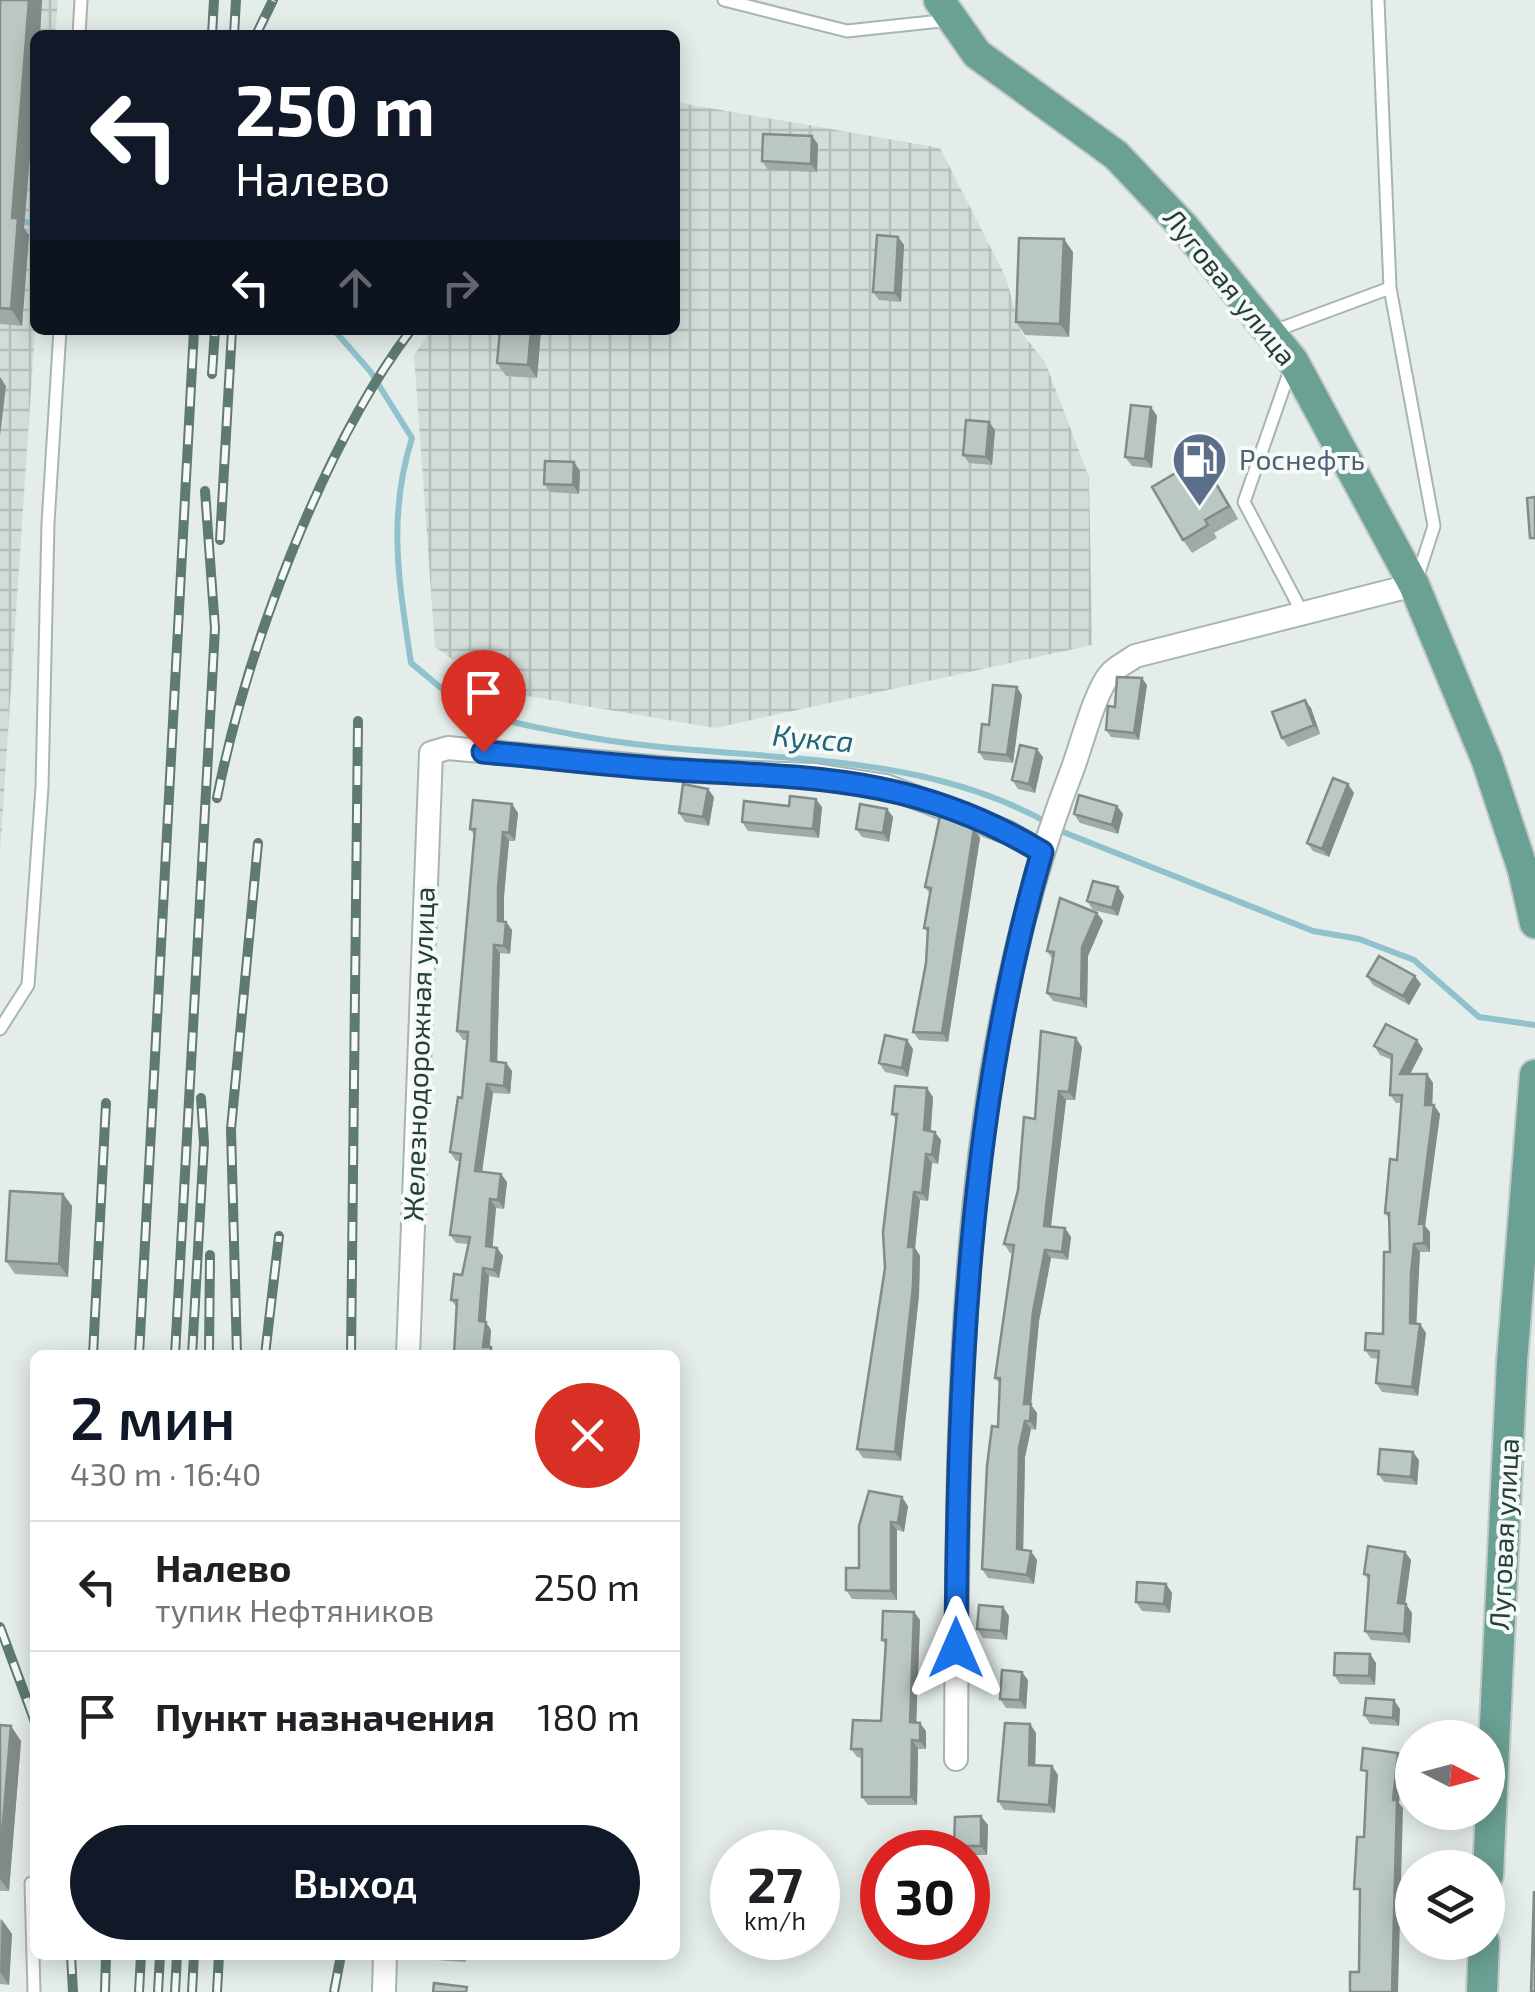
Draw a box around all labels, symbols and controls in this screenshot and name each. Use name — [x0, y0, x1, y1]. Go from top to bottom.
text: 250 m — [235, 66, 435, 150]
icon: left — [70, 70, 200, 200]
text: Налево — [235, 151, 390, 205]
street label: Луговая улица — [1157, 201, 1305, 372]
icon: left — [223, 260, 278, 315]
icon: ahead — [328, 260, 383, 315]
icon: right — [433, 260, 488, 315]
fuel station icon: Роснефть — [1170, 430, 1230, 509]
place label: Роснефть — [1239, 442, 1365, 476]
pin — [441, 650, 526, 753]
icon: arrive — [456, 665, 511, 720]
water label: Кукса — [771, 716, 855, 758]
street label: Железнодорожная улица — [395, 886, 441, 1222]
text: 2 мин — [70, 1380, 235, 1452]
button: close — [535, 1383, 640, 1488]
street label: Луговая улица — [1481, 1437, 1525, 1631]
text: 430 m · 16:40 — [70, 1454, 261, 1492]
text: Налево — [155, 1544, 291, 1590]
icon: left — [70, 1559, 125, 1614]
text: 250 m — [534, 1563, 640, 1609]
text: тупик Нефтяников — [155, 1590, 434, 1628]
position arrow — [904, 1596, 1008, 1700]
icon: arrive — [70, 1689, 125, 1744]
text: Пункт назначения — [155, 1693, 495, 1739]
text: 180 m — [537, 1693, 640, 1739]
north arrow — [1395, 1720, 1505, 1830]
map controls — [1395, 1720, 1505, 1960]
button: Выход — [70, 1825, 640, 1940]
speed limit sign: 30 — [860, 1830, 990, 1960]
button: layers — [1395, 1850, 1505, 1960]
text: 27 — [747, 1853, 803, 1913]
text: km/h — [744, 1905, 806, 1935]

